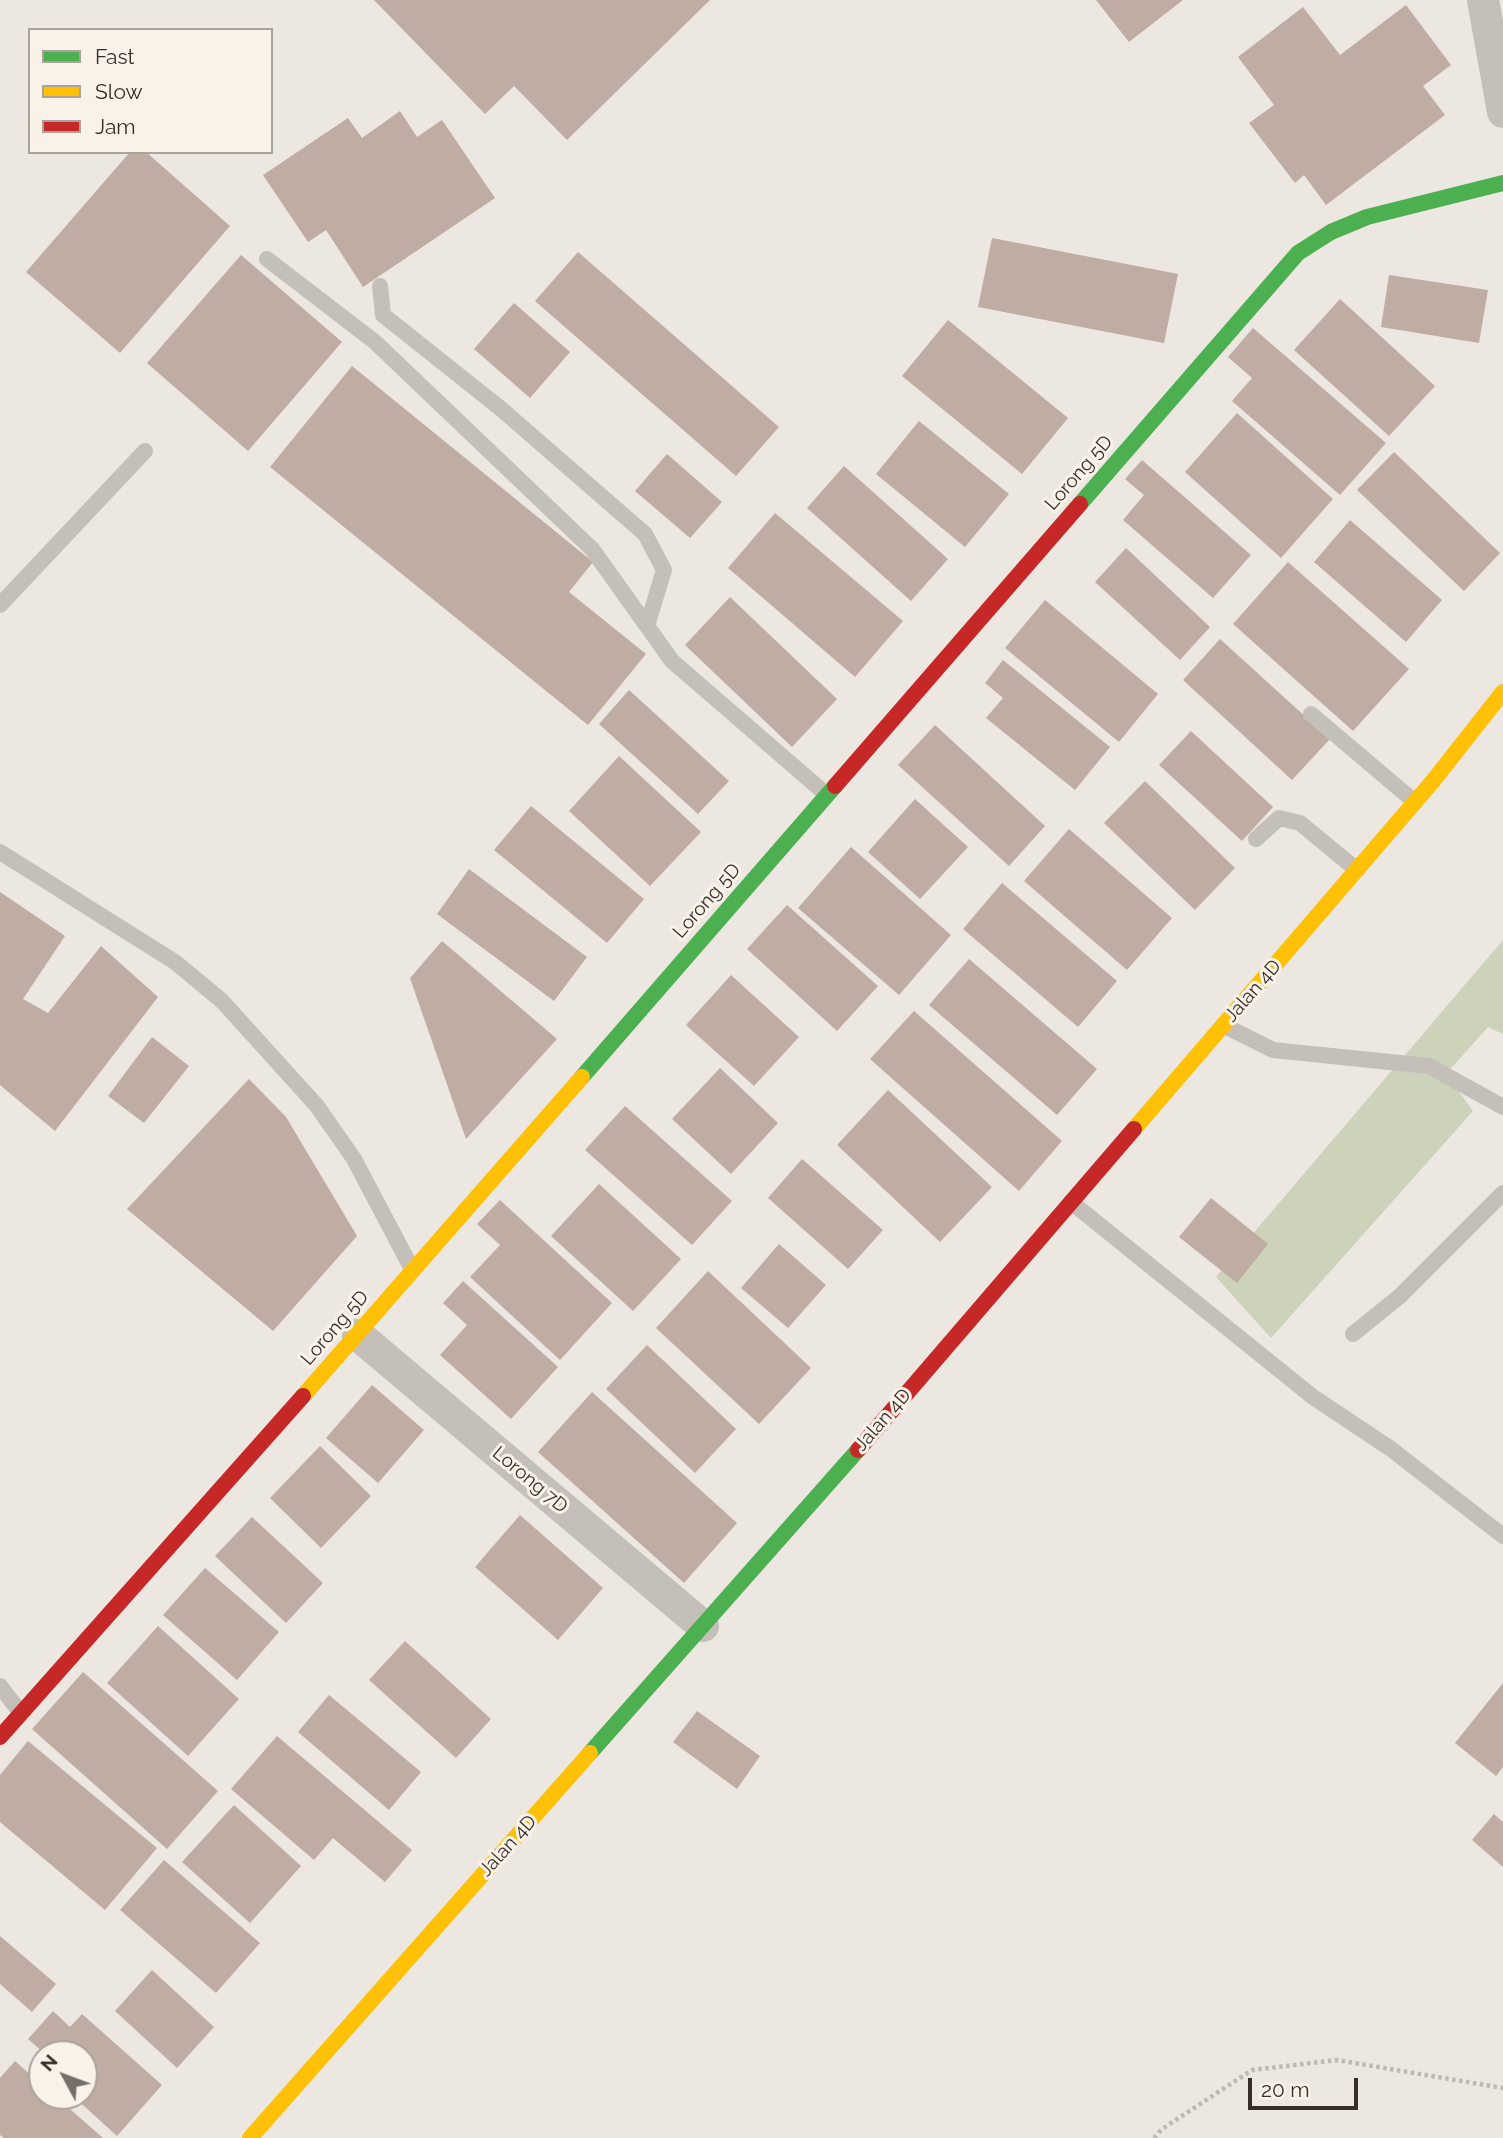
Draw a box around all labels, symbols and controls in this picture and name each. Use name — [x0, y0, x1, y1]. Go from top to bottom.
legend — [28, 28, 273, 154]
text: Fast — [95, 44, 135, 69]
text: Slow — [95, 79, 143, 104]
text: Jam — [95, 114, 136, 139]
street label: Lorong 5D — [1040, 431, 1118, 515]
street label: Lorong 5D — [668, 859, 746, 943]
street label: Jalan 4D — [1220, 955, 1286, 1027]
street label: Lorong 5D — [296, 1286, 374, 1370]
street label: Jalan 4D — [850, 1384, 916, 1456]
street label: Lorong 7D — [488, 1442, 572, 1518]
street label: Jalan 4D — [475, 1811, 541, 1881]
north arrow — [28, 2040, 98, 2110]
text: N — [36, 2050, 62, 2075]
scale bar — [1251, 2064, 1361, 2108]
text: 20 m — [1261, 2077, 1309, 2102]

